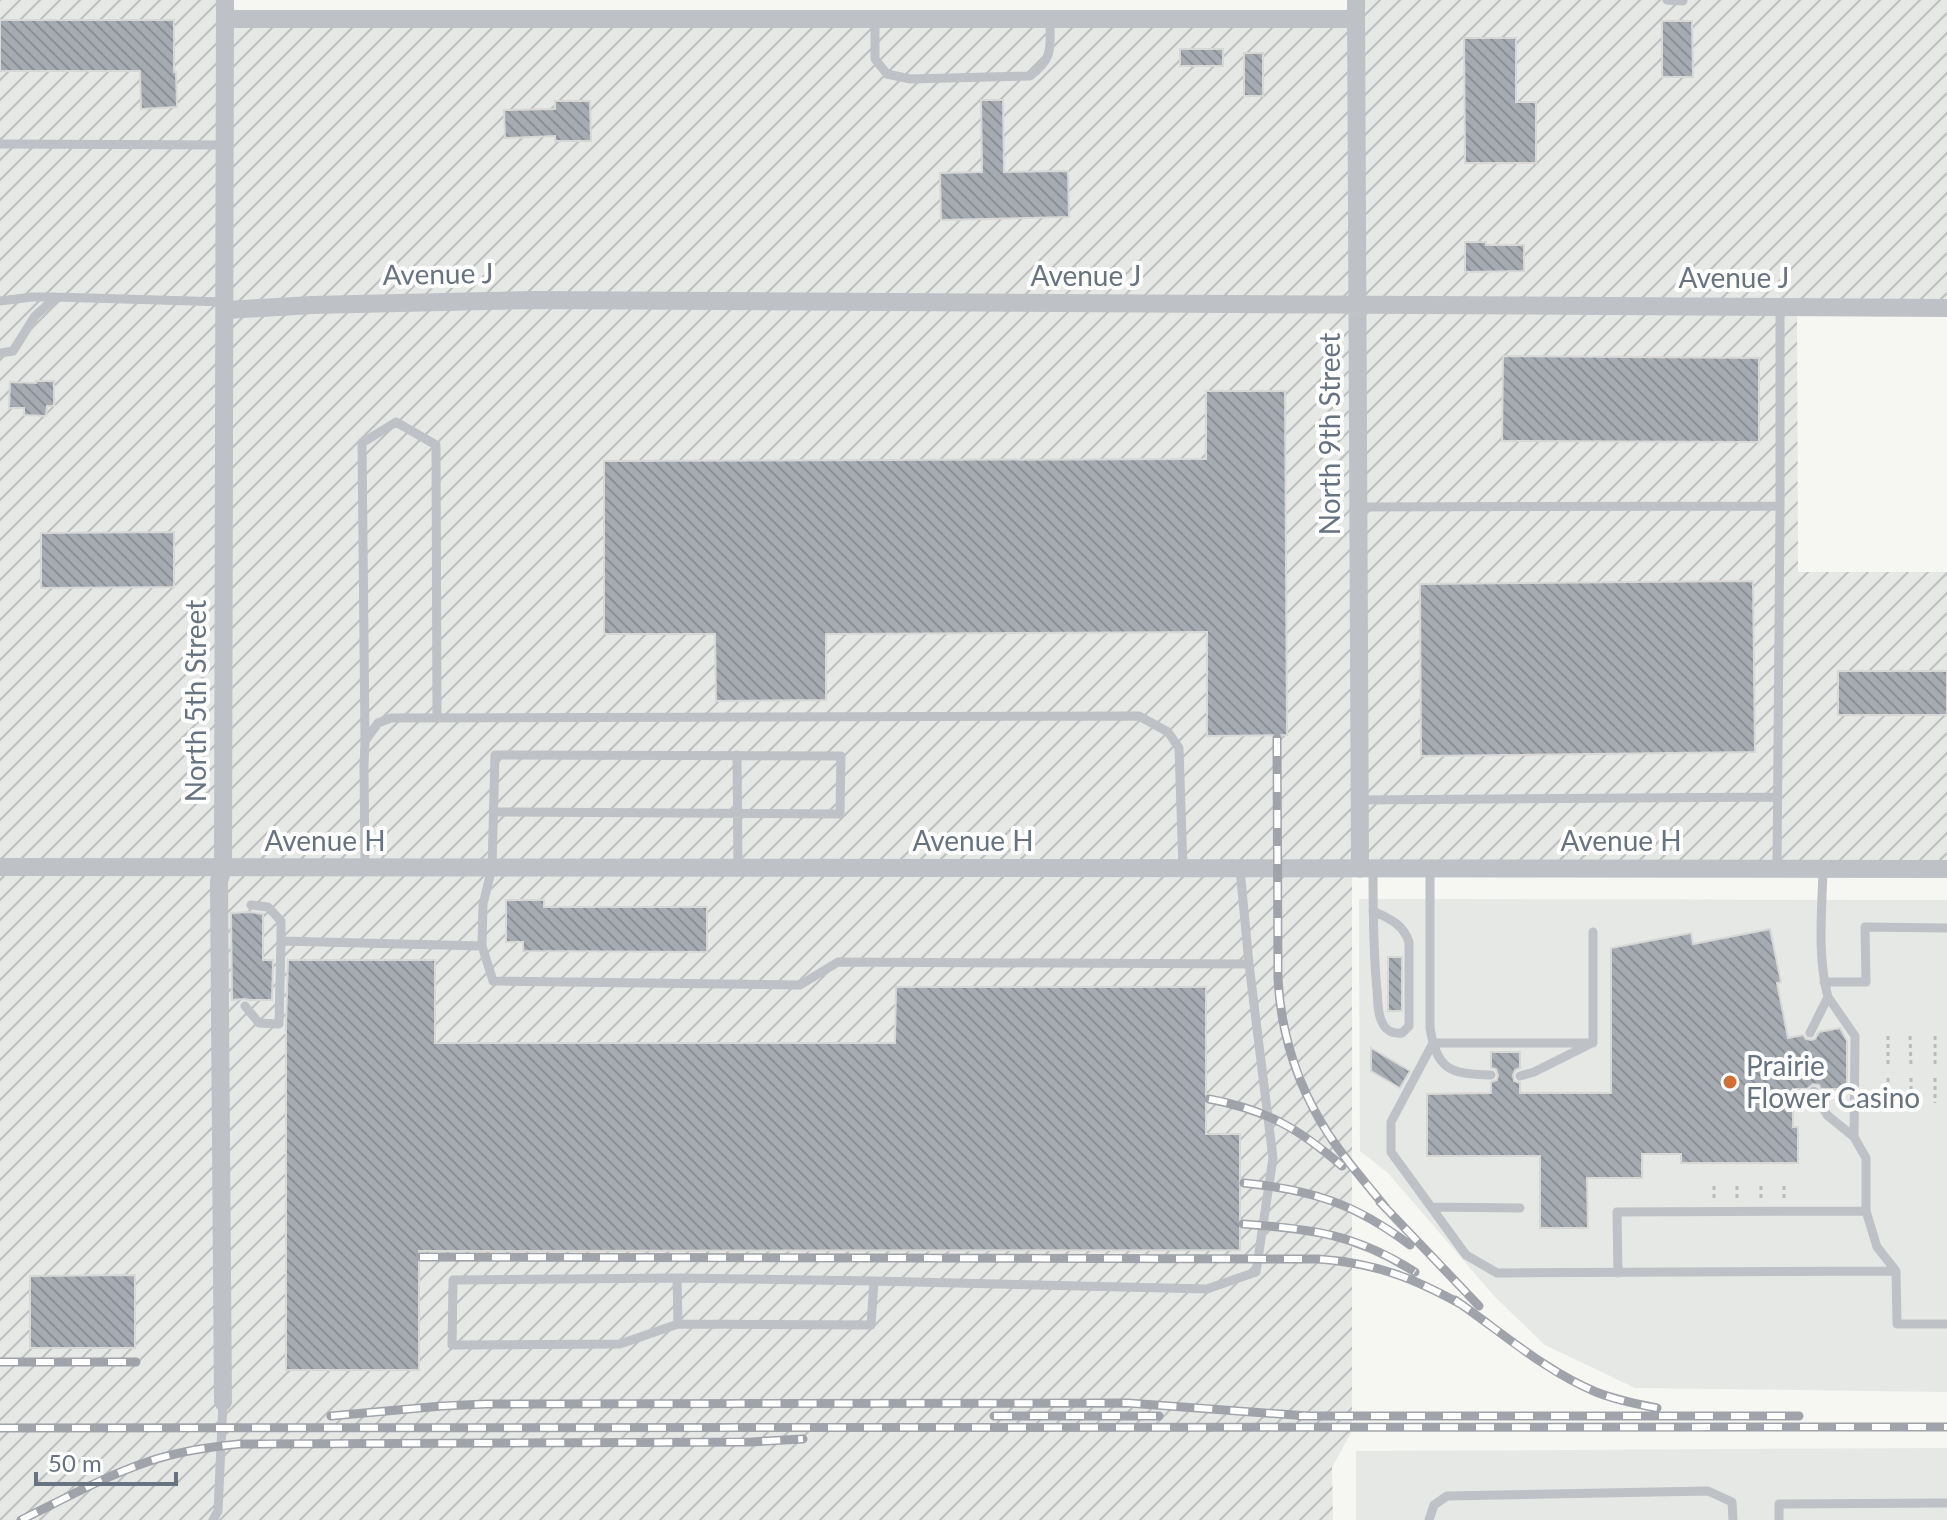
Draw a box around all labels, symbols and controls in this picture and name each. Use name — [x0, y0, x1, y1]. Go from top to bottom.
street label: Avenue J — [382, 255, 494, 291]
street label: Avenue J — [1031, 258, 1141, 292]
street label: Avenue J — [1679, 260, 1789, 294]
street label: North 9th Street — [1312, 333, 1346, 535]
street label: North 5th Street — [178, 600, 212, 802]
street label: Avenue H — [264, 823, 386, 857]
street label: Avenue H — [912, 823, 1034, 857]
street label: Avenue H — [1560, 823, 1682, 857]
place label: Prairie Flower Casino — [1746, 1048, 1920, 1114]
marker: Prairie Flower Casino — [1721, 1073, 1739, 1091]
scale bar — [36, 1436, 176, 1486]
text: 50 m — [48, 1448, 102, 1477]

